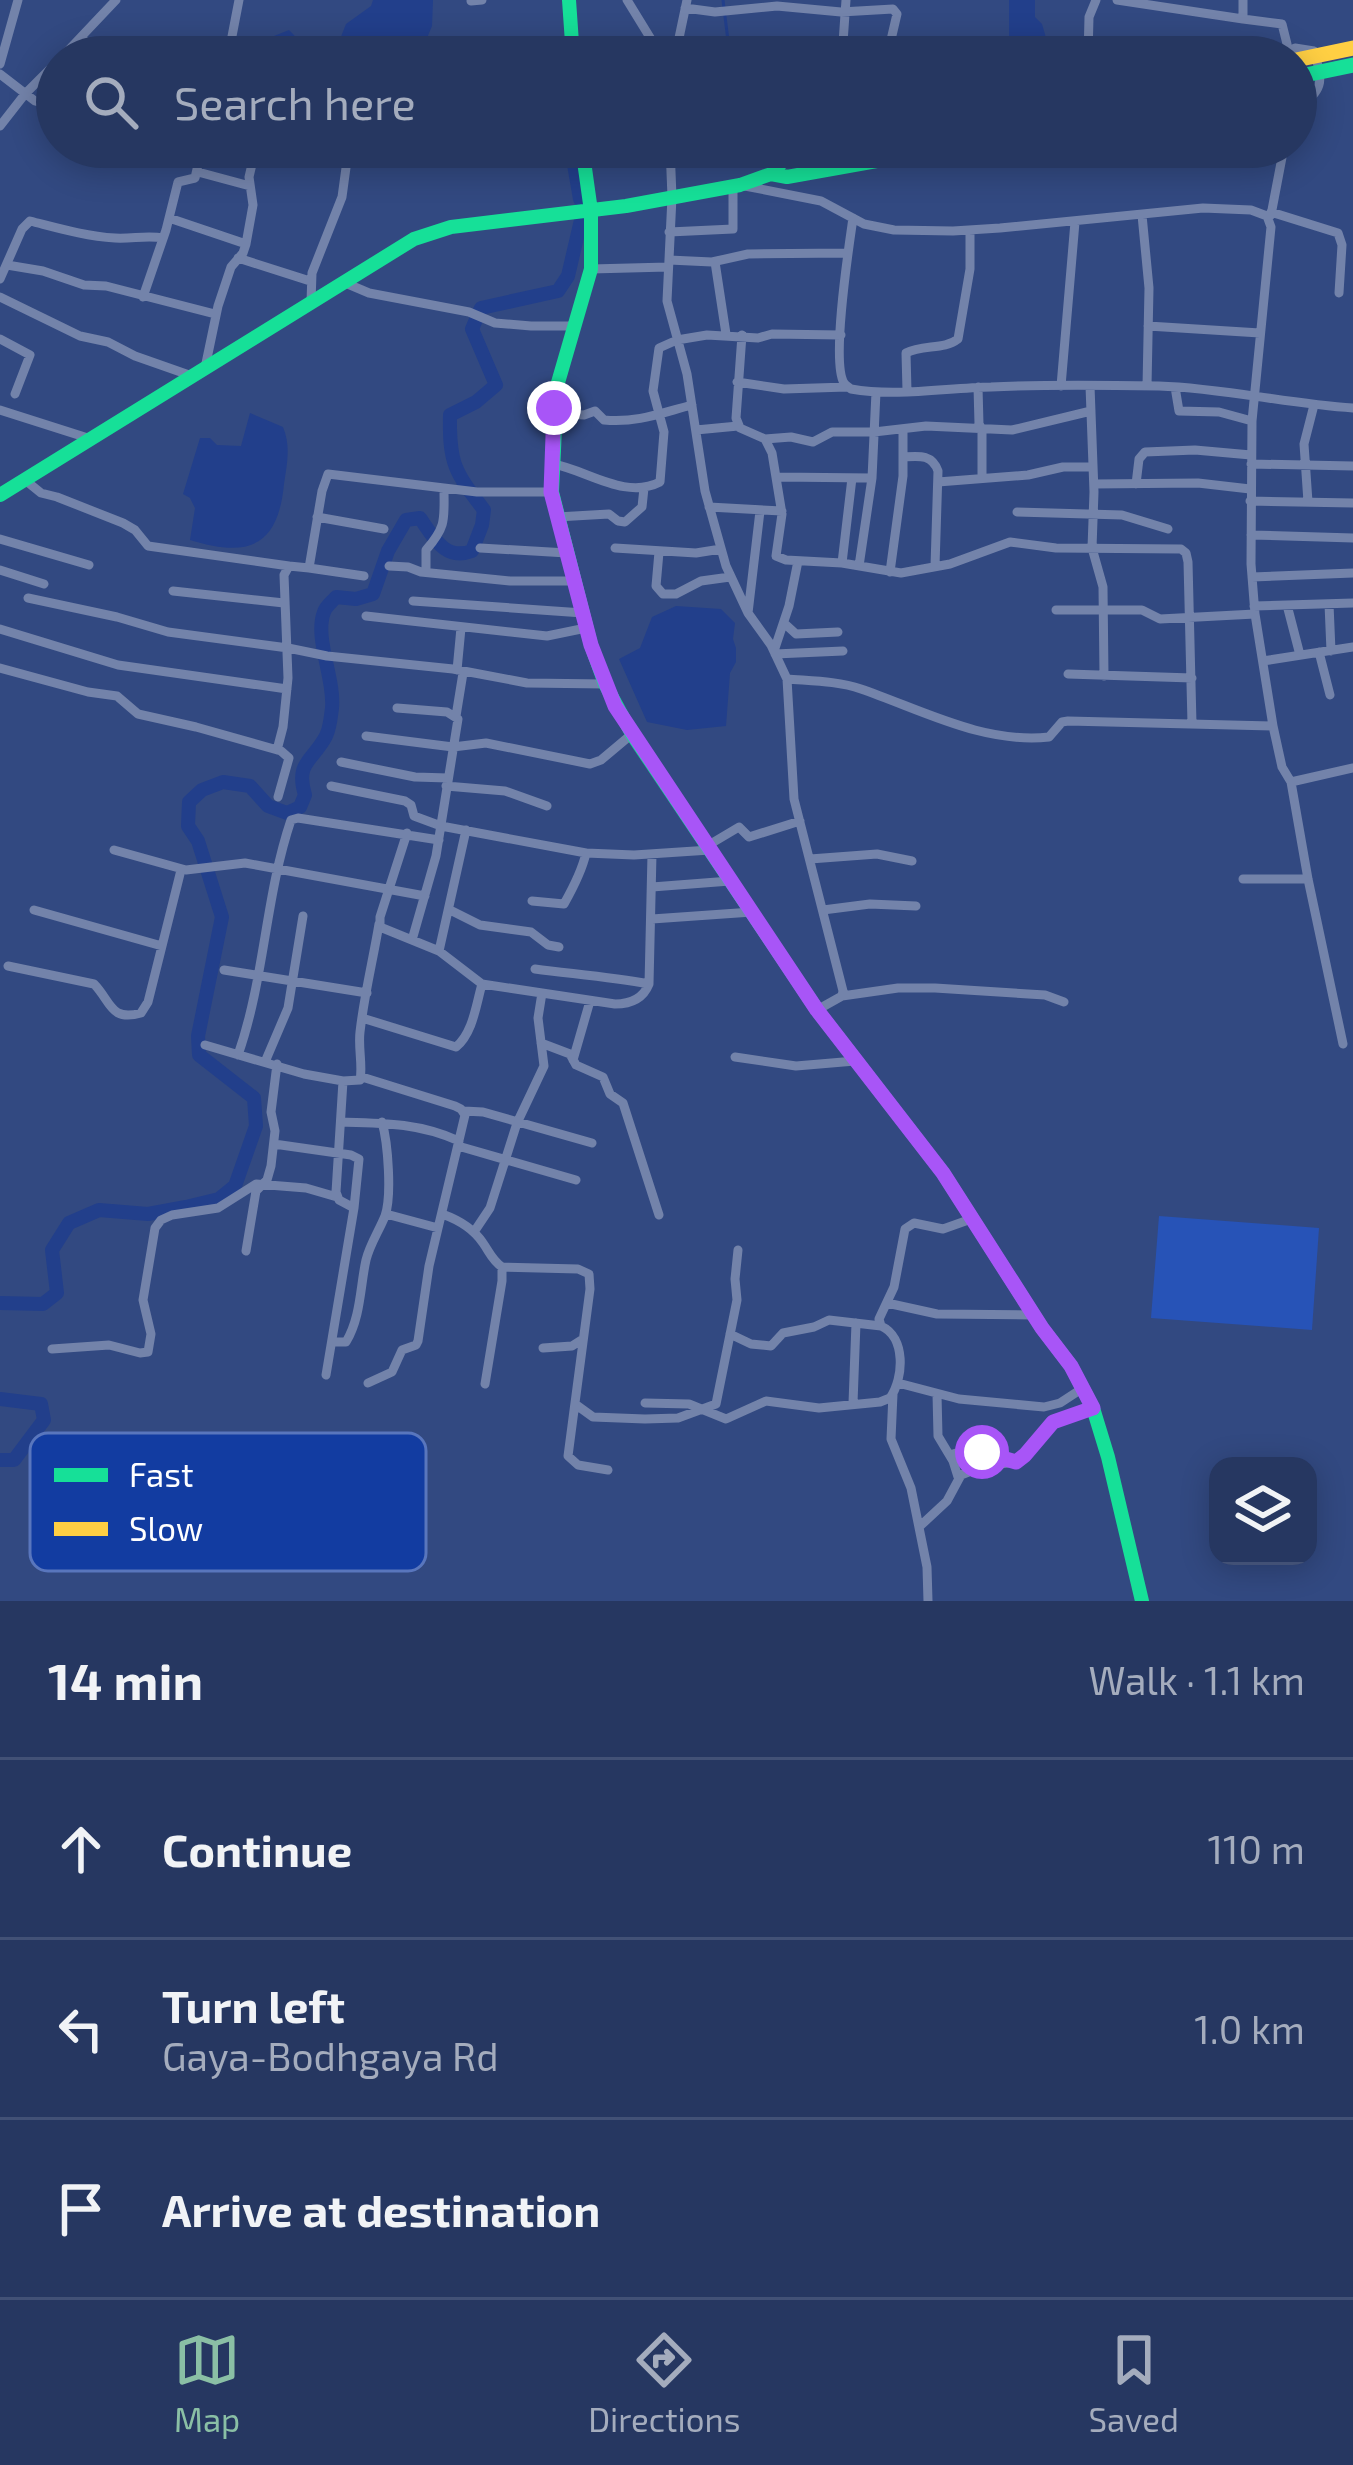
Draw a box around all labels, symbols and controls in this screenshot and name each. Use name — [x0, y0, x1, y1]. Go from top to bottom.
search box — [36, 36, 1317, 168]
icon: search — [78, 69, 144, 135]
text: Search here — [174, 75, 416, 129]
route end — [527, 381, 581, 435]
route start — [955, 1425, 1009, 1479]
legend — [30, 1433, 426, 1571]
text: Fast — [129, 1454, 193, 1494]
map controls — [1209, 1457, 1317, 1565]
button: layers — [1209, 1457, 1317, 1565]
text: Slow — [129, 1508, 203, 1548]
text: 14 min — [48, 1649, 203, 1710]
text: Walk · 1.1 km — [1088, 1656, 1305, 1703]
icon: ahead — [48, 1816, 114, 1882]
text: Continue — [162, 1822, 352, 1876]
text: 110 m — [1208, 1825, 1305, 1872]
text: Turn left — [162, 1978, 345, 2032]
icon: left — [48, 1996, 114, 2062]
text: 1.0 km — [1194, 2005, 1305, 2052]
text: Gaya-Bodhgaya Rd — [162, 2032, 499, 2079]
icon: arrive — [48, 2176, 114, 2242]
text: Arrive at destination — [162, 2182, 600, 2236]
tab: Map — [174, 2327, 240, 2439]
tab: Directions — [588, 2327, 740, 2439]
tab: Saved — [1088, 2327, 1179, 2439]

